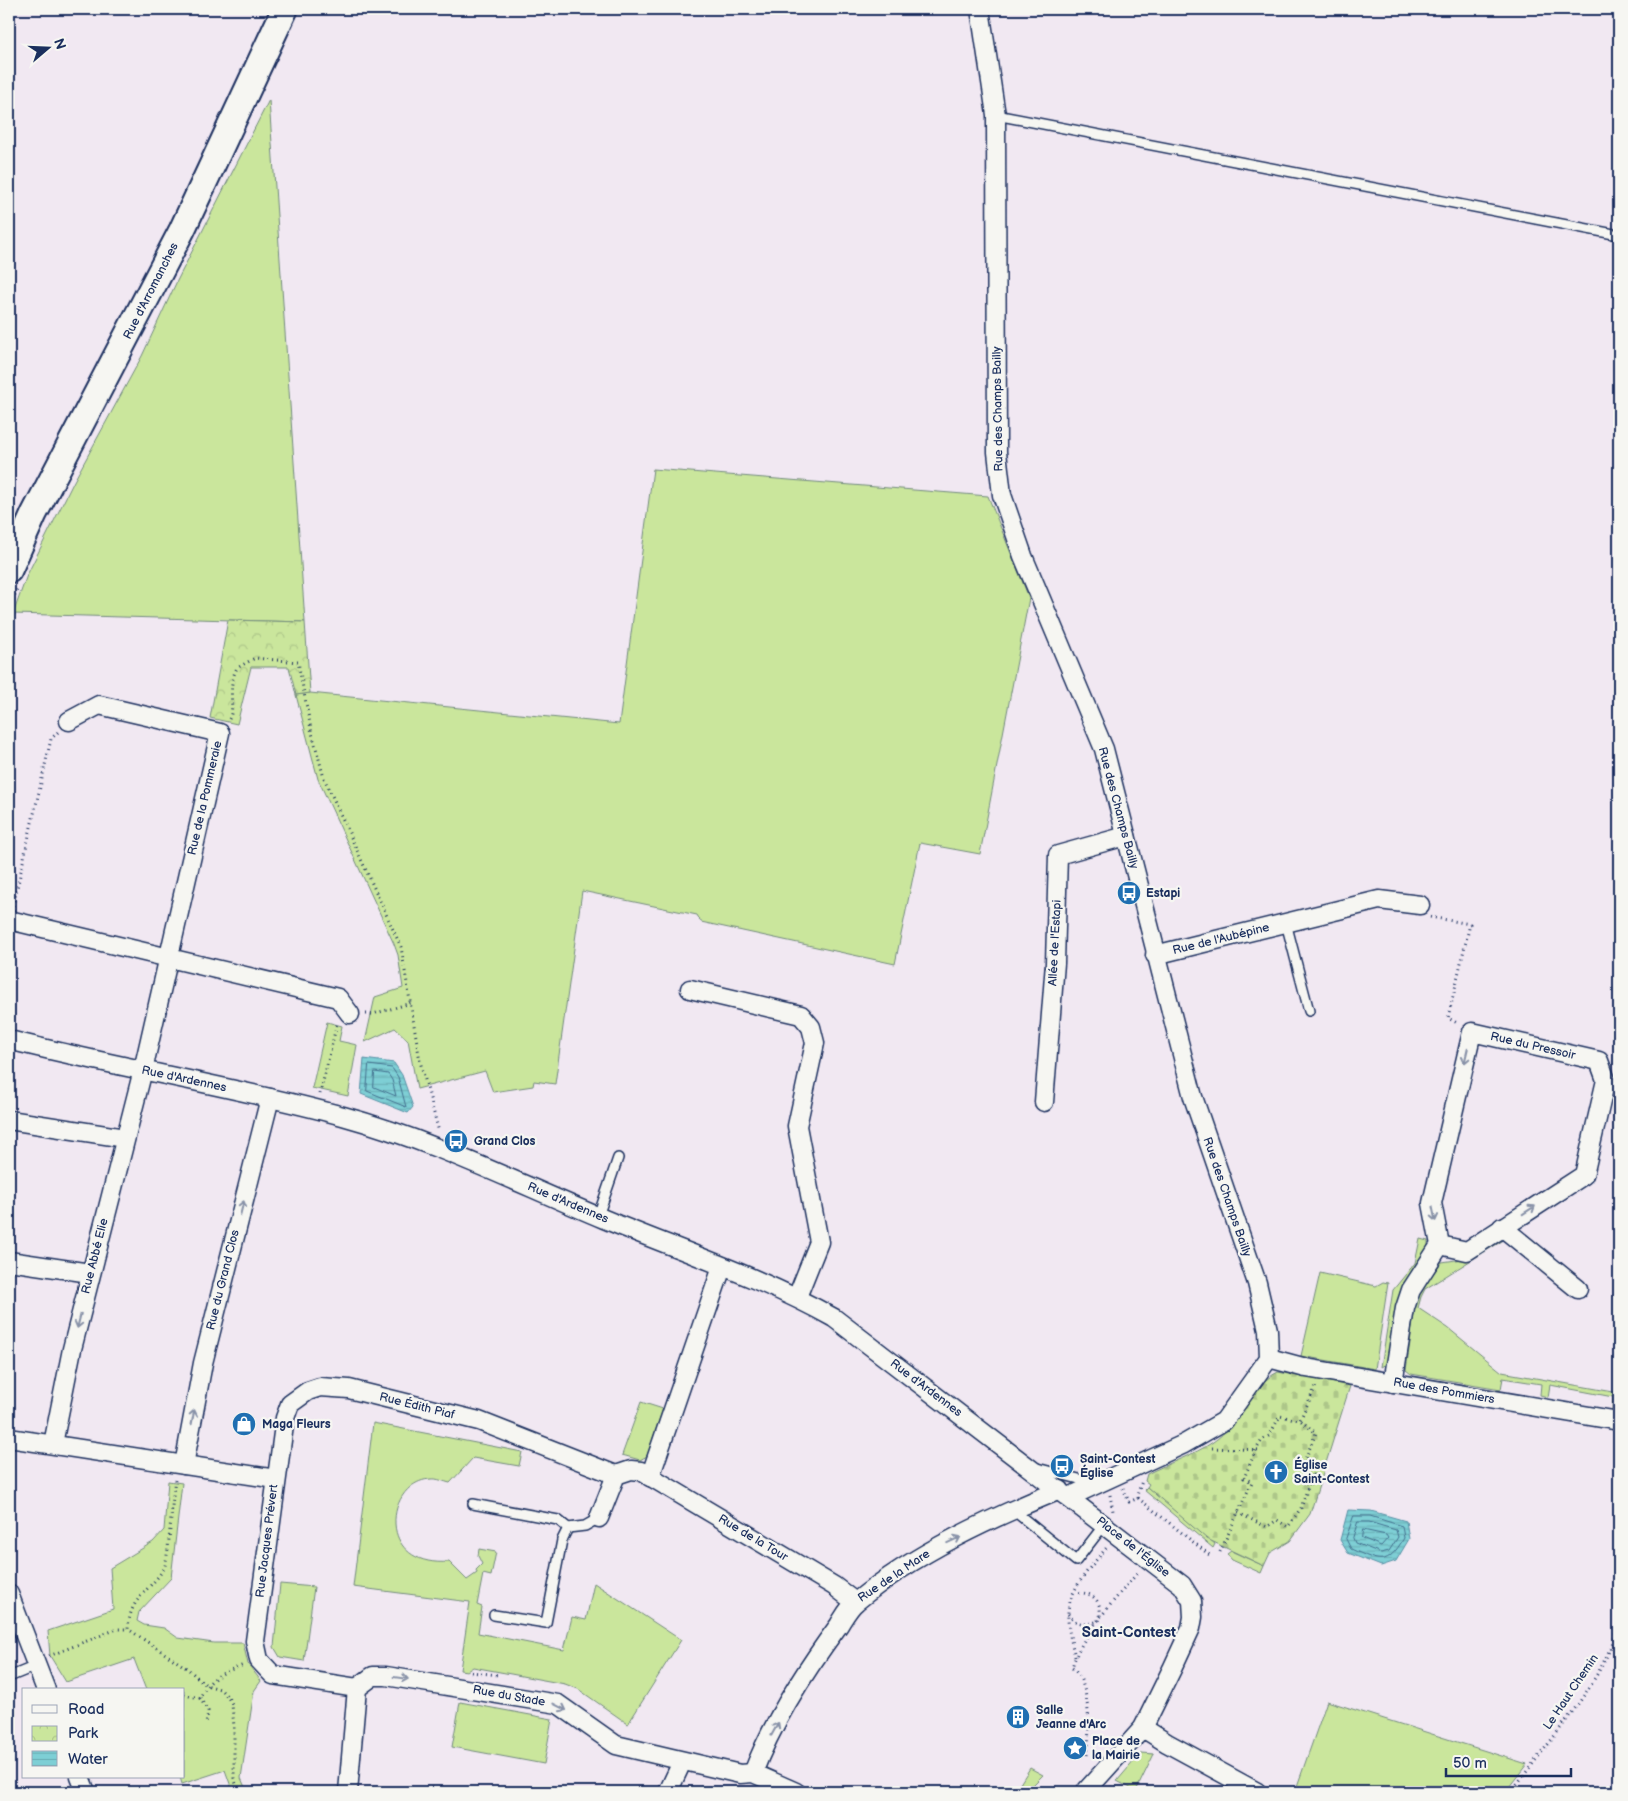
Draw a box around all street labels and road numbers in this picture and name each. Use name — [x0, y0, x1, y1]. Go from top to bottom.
street label: Rue d'Arromanches — [120, 240, 182, 342]
street label: Rue des Champs Bailly — [989, 346, 1007, 472]
street label: Rue de la Pommeraie — [185, 739, 225, 857]
street label: Rue des Champs Bailly — [1095, 746, 1142, 871]
street label: Allée de l'Estapi — [1045, 899, 1065, 987]
street label: Rue de l'Aubépine — [1171, 920, 1271, 958]
street label: Rue du Pressoir — [1489, 1029, 1578, 1063]
street label: Rue d'Ardennes — [140, 1063, 228, 1095]
street label: Rue des Champs Bailly — [1199, 1135, 1255, 1259]
street label: Rue d'Ardennes — [525, 1179, 611, 1227]
street label: Rue Abbé Elie — [78, 1217, 112, 1295]
street label: Rue du Grand Clos — [203, 1228, 243, 1332]
street label: Rue d'Ardennes — [887, 1356, 965, 1420]
street label: Rue des Pommiers — [1392, 1375, 1496, 1407]
street label: Rue Édith Piaf — [378, 1388, 457, 1423]
street label: Rue Jacques Prévert — [253, 1483, 281, 1598]
street label: Rue de la Tour — [715, 1511, 791, 1565]
street label: Place de l'Église — [1093, 1513, 1173, 1580]
street label: Rue de la Mare — [855, 1546, 933, 1606]
street label: Le Haut Chemin — [1540, 1651, 1602, 1733]
street label: Rue du Stade — [471, 1682, 547, 1710]

